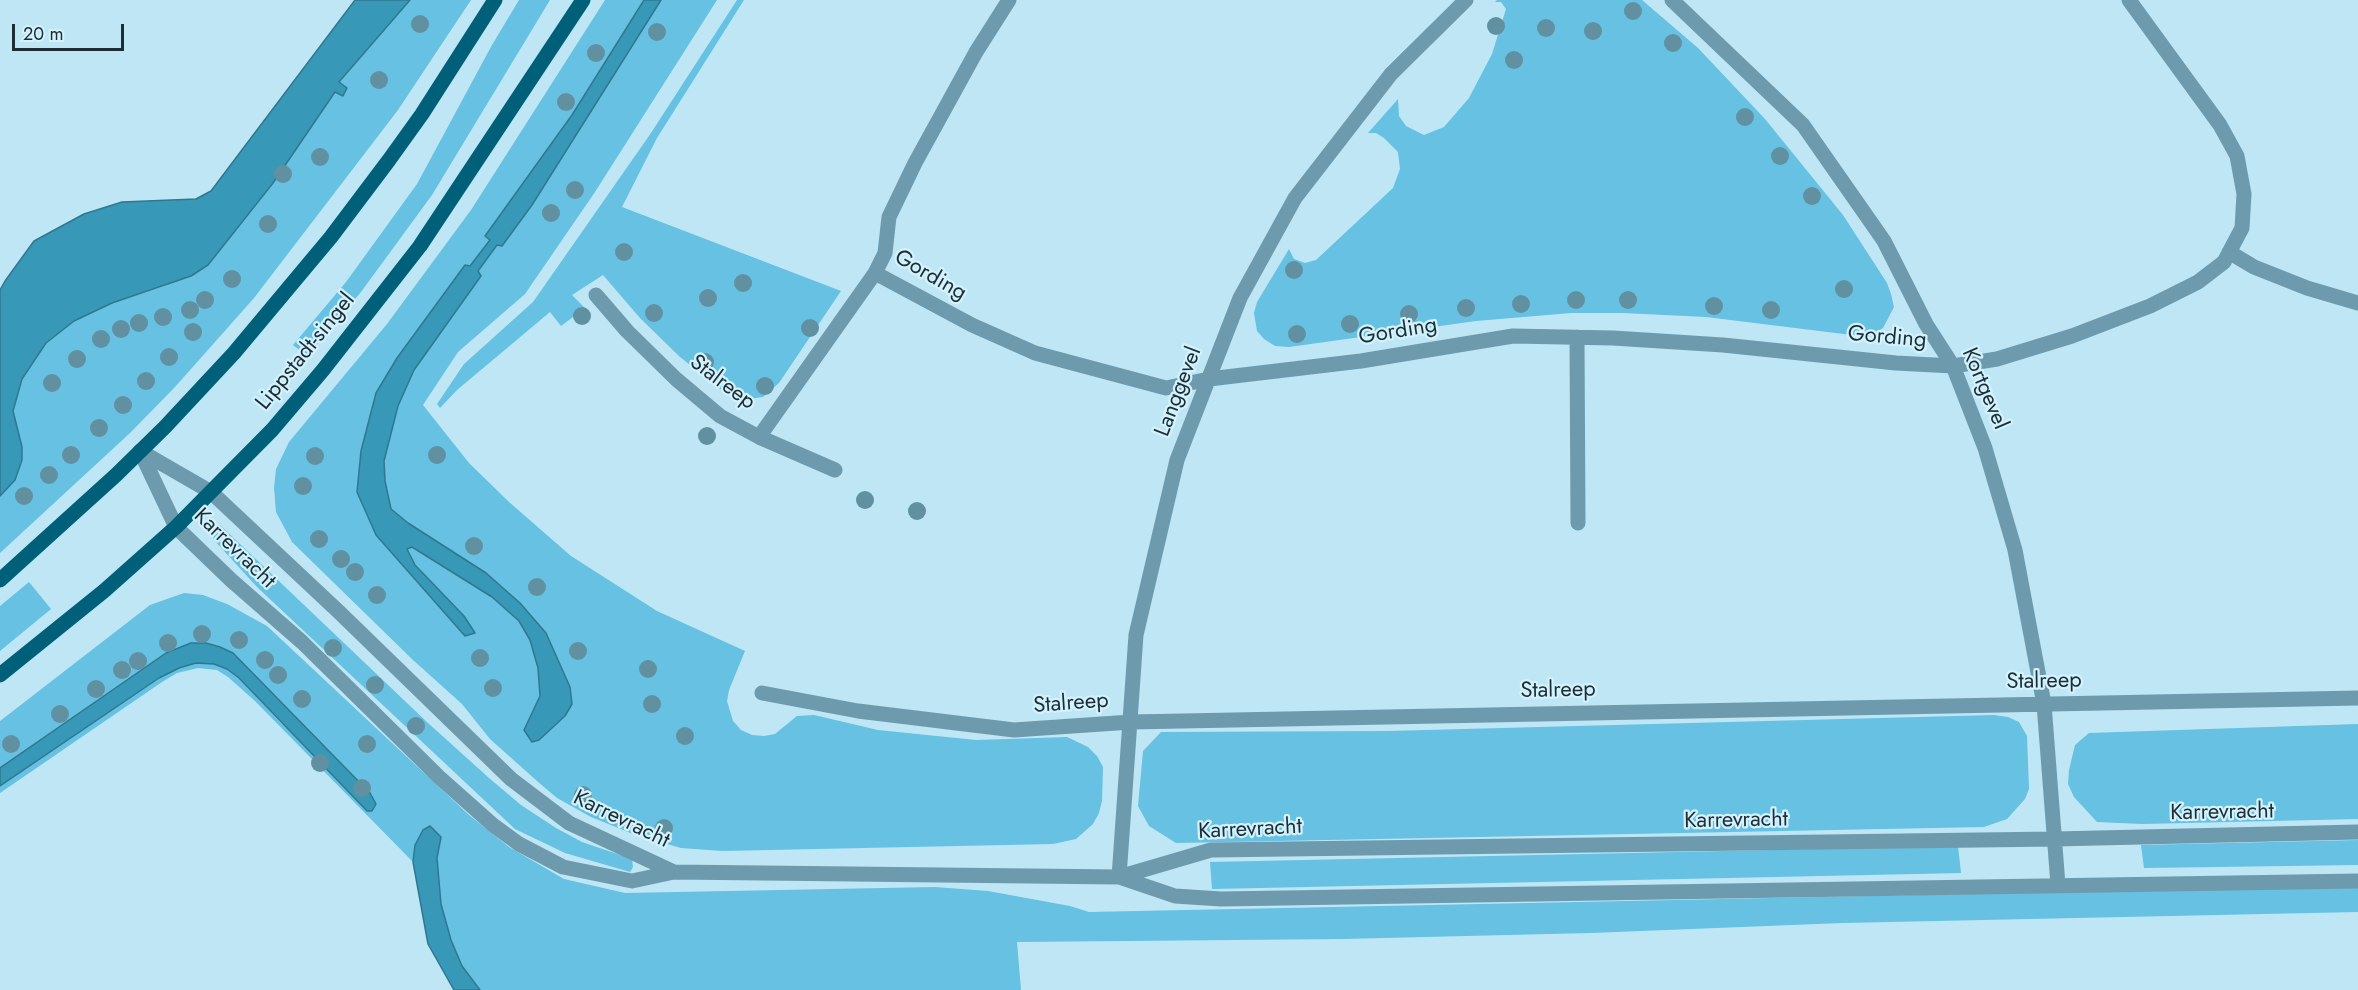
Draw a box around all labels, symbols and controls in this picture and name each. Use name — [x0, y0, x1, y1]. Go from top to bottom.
scale bar — [15, 12, 128, 50]
text: 20 m — [23, 21, 63, 47]
street label: Gording — [889, 245, 971, 307]
street label: Lippstadt-singel — [251, 288, 361, 416]
street label: Gording — [1357, 313, 1439, 351]
street label: Gording — [1847, 321, 1927, 355]
street label: Langgevel — [1150, 343, 1208, 441]
street label: Kortgevel — [1955, 344, 2013, 434]
street label: Stalreep — [684, 350, 760, 416]
street label: Karrevracht — [187, 503, 281, 595]
street label: Stalreep — [2006, 668, 2082, 696]
street label: Stalreep — [1520, 677, 1596, 705]
street label: Stalreep — [1032, 688, 1110, 720]
street label: Karrevracht — [569, 785, 673, 855]
street label: Karrevracht — [2170, 799, 2274, 827]
street label: Karrevracht — [1684, 807, 1788, 835]
street label: Karrevracht — [1197, 814, 1303, 846]

